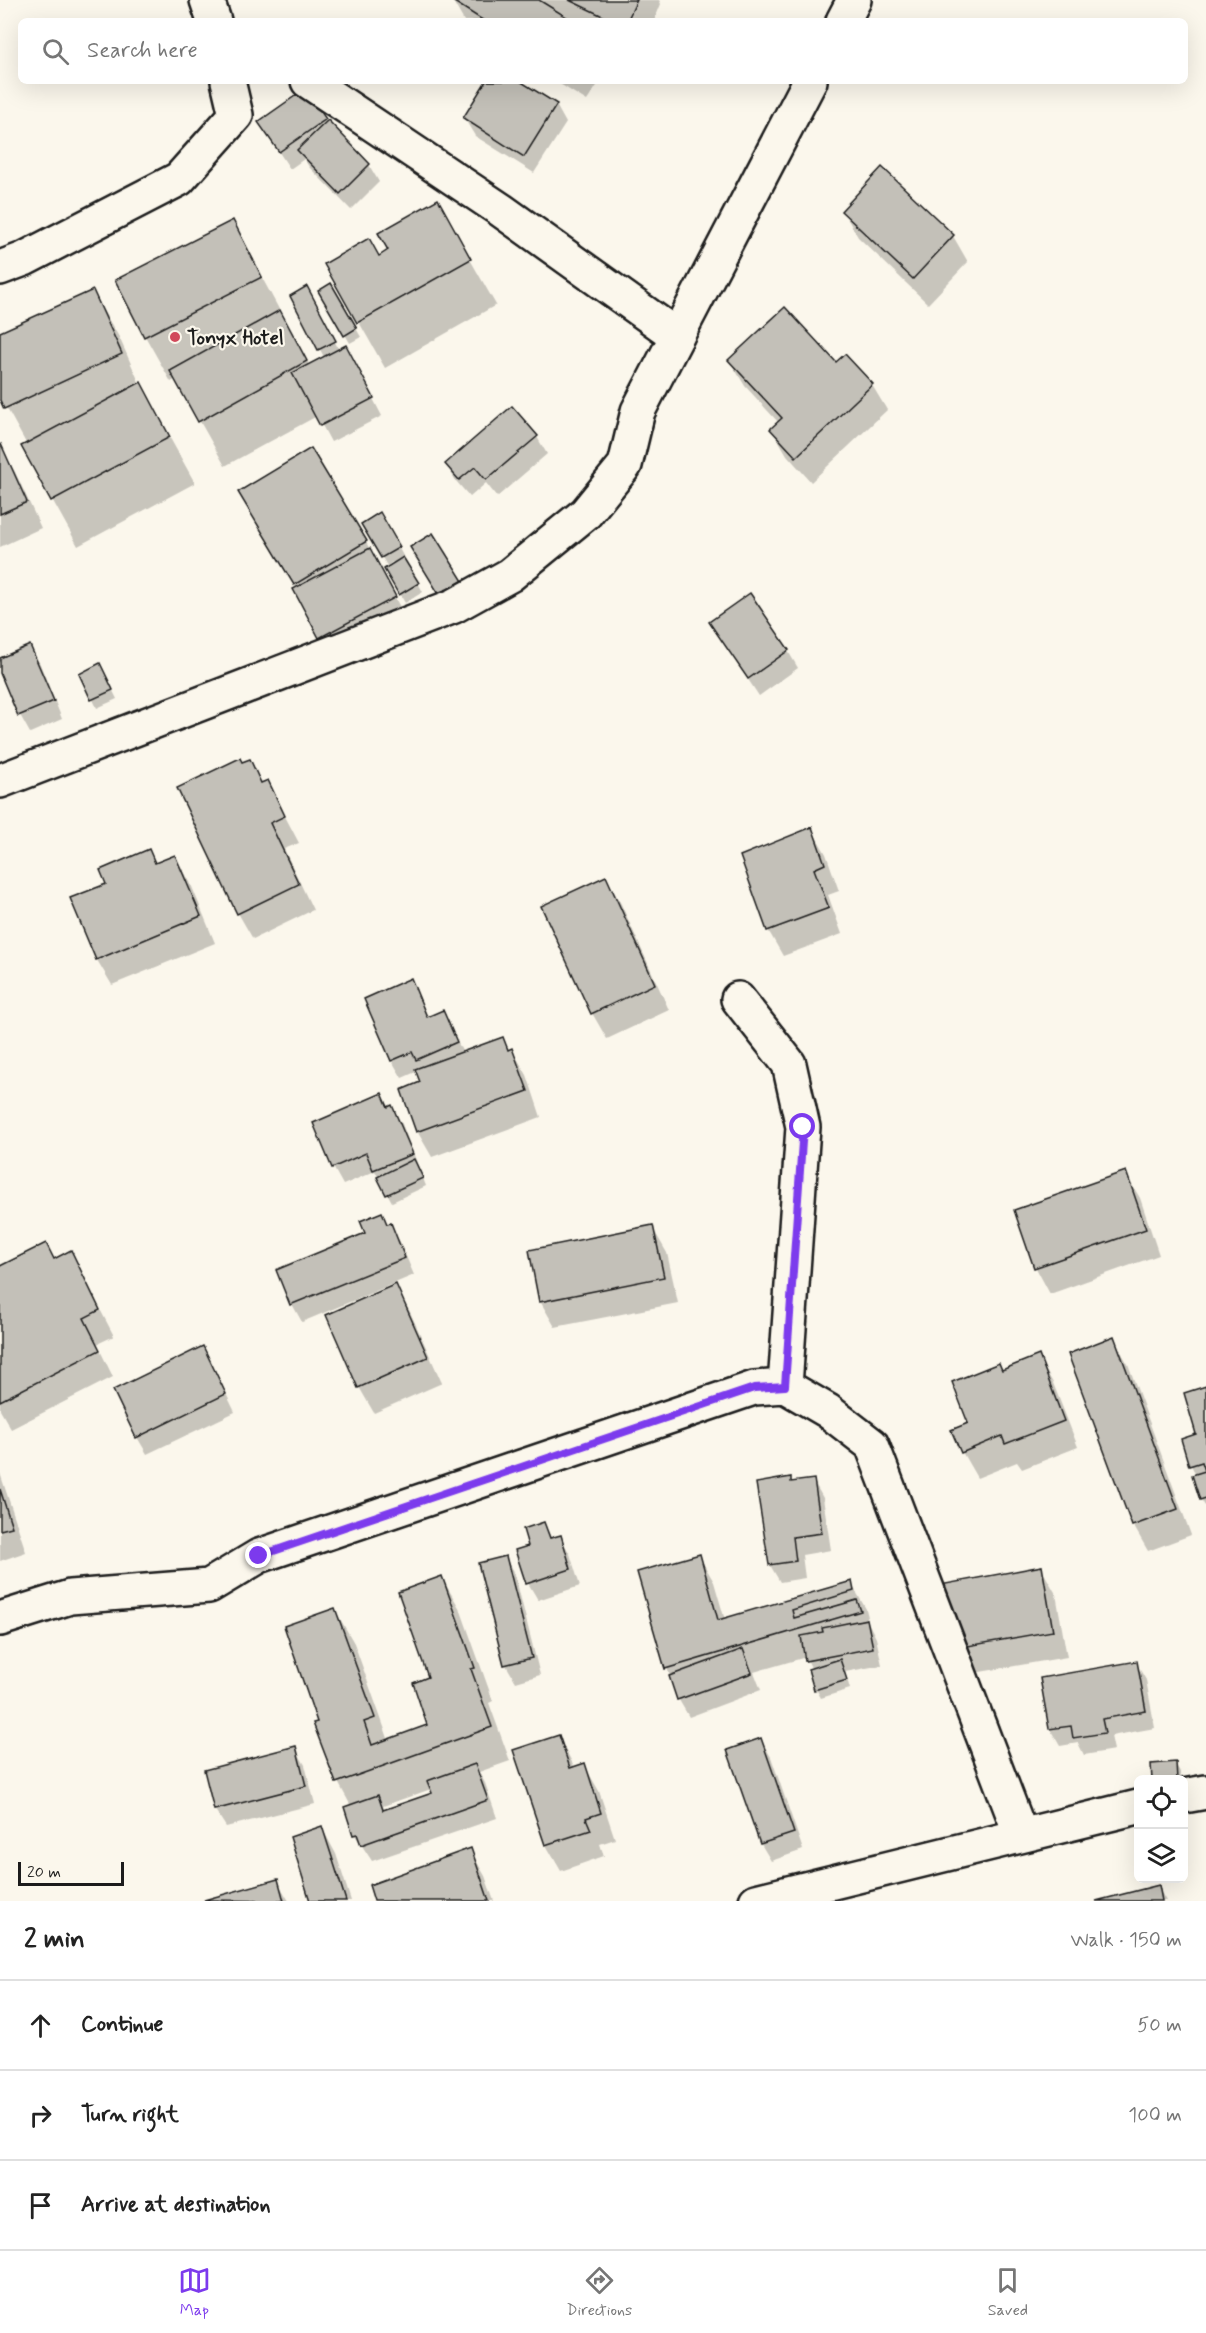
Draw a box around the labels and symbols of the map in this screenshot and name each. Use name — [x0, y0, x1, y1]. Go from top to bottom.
place label: Tonyx Hotel — [187, 325, 284, 352]
marker: Tonyx Hotel — [168, 330, 182, 344]
route start — [789, 1113, 815, 1139]
route end — [245, 1542, 271, 1568]
scale bar — [18, 1859, 124, 1886]

